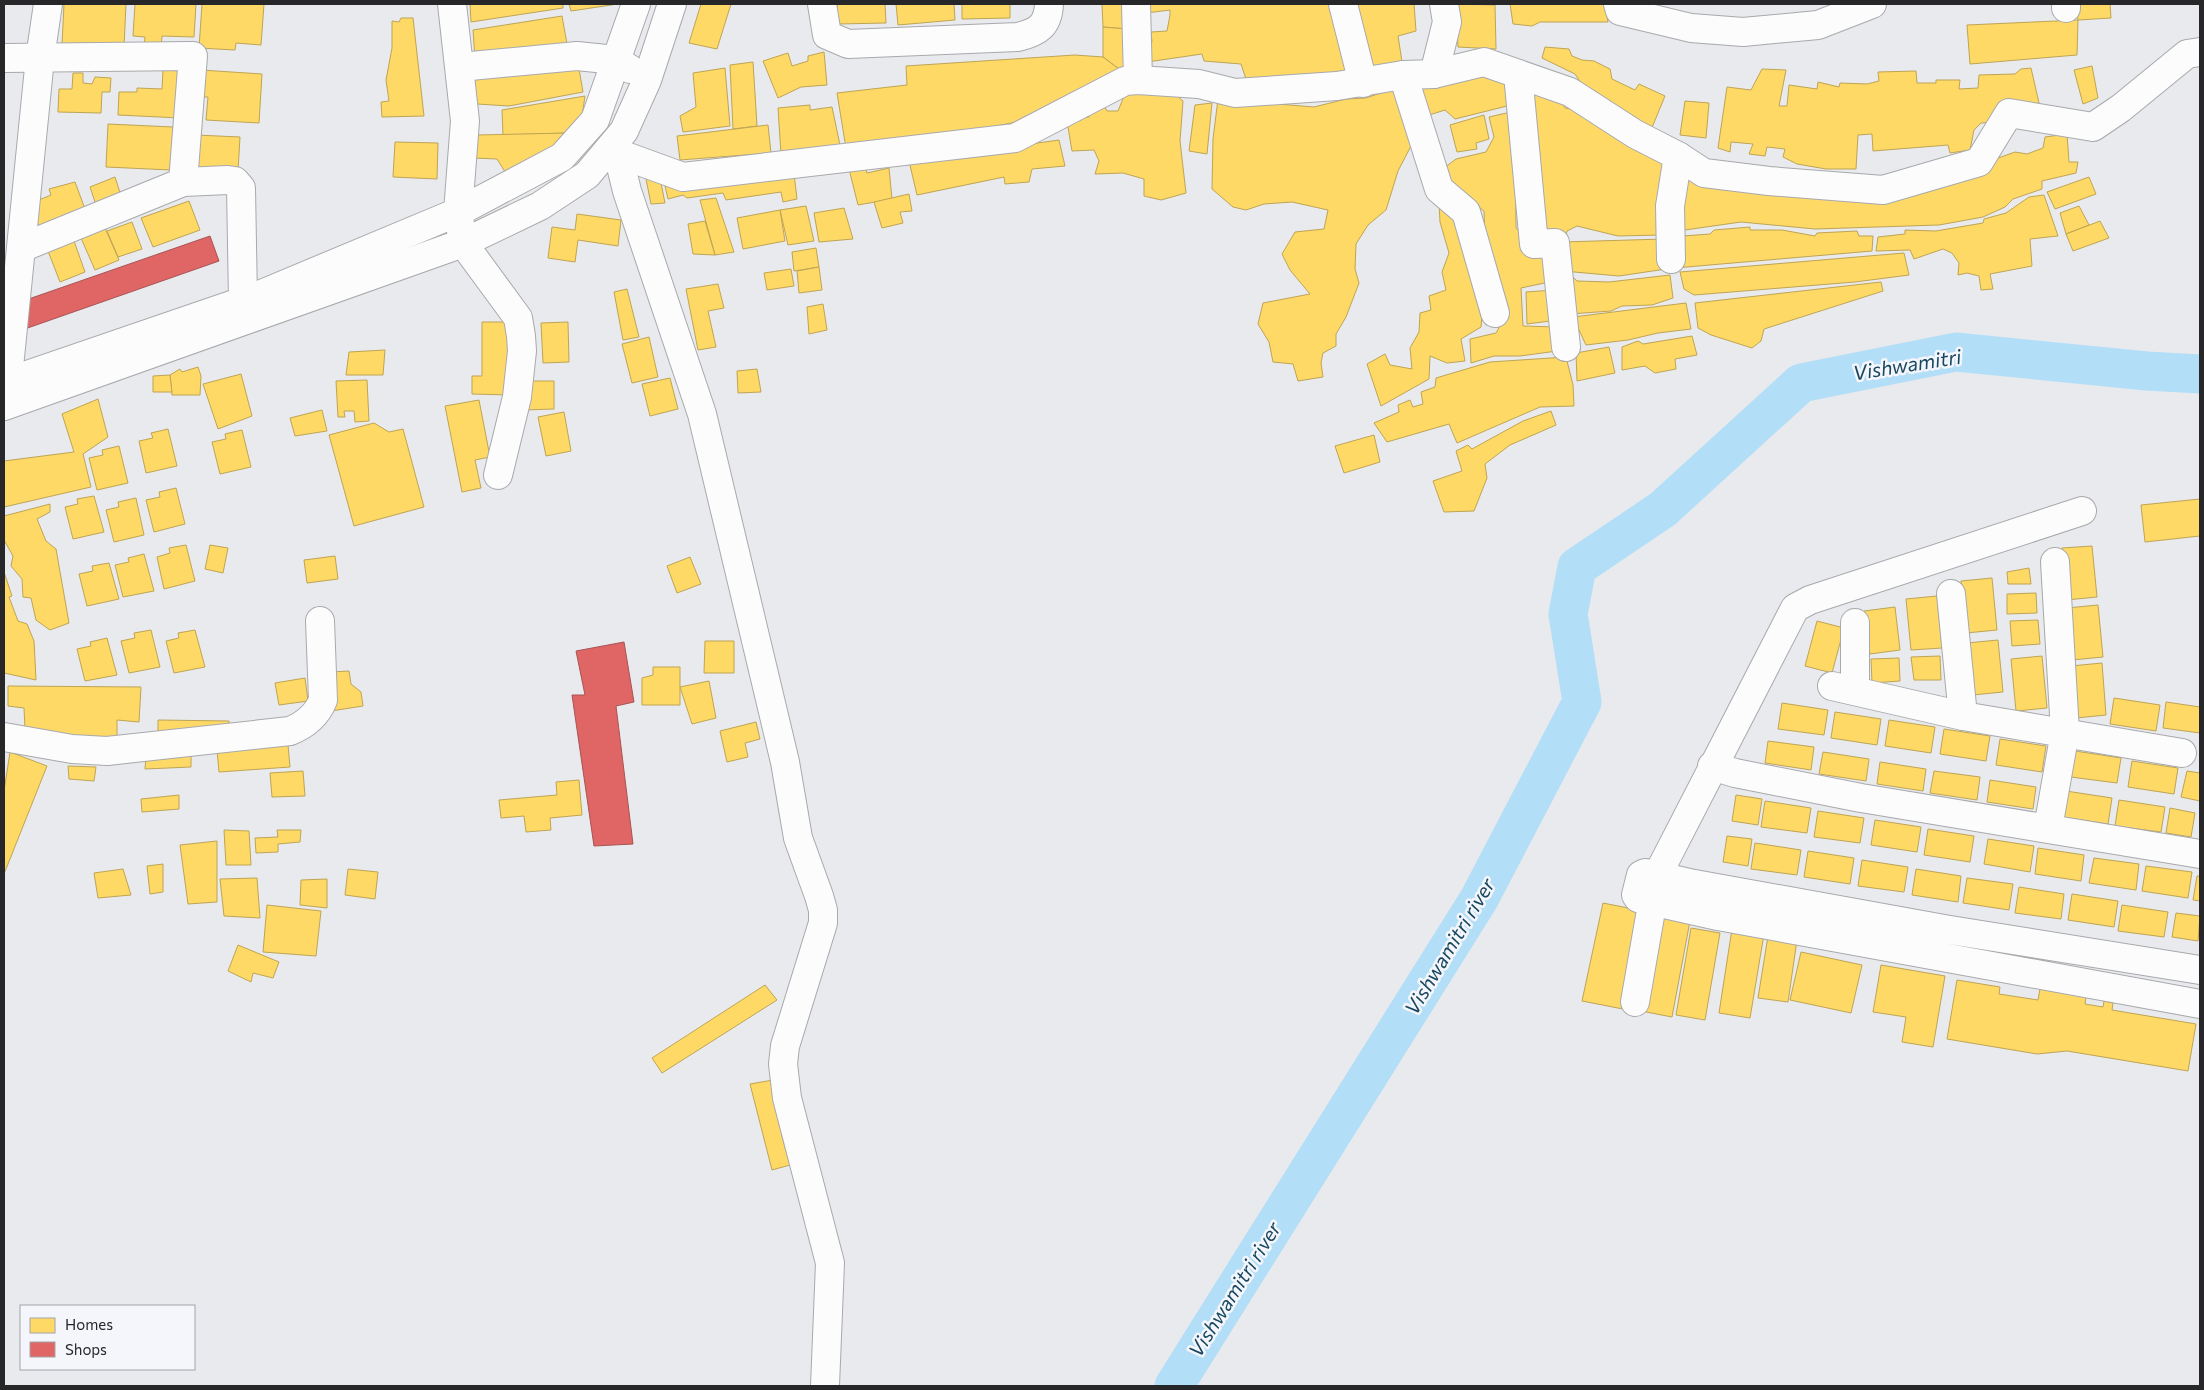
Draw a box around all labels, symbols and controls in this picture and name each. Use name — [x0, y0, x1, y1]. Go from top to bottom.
water label: Vishwamitri — [1851, 343, 1964, 384]
water label: Vishwamitri river — [1399, 873, 1500, 1019]
water label: Vishwamitri river — [1183, 1216, 1286, 1361]
legend — [20, 1305, 195, 1370]
text: Homes — [65, 1315, 113, 1333]
text: Shops — [65, 1340, 107, 1358]

